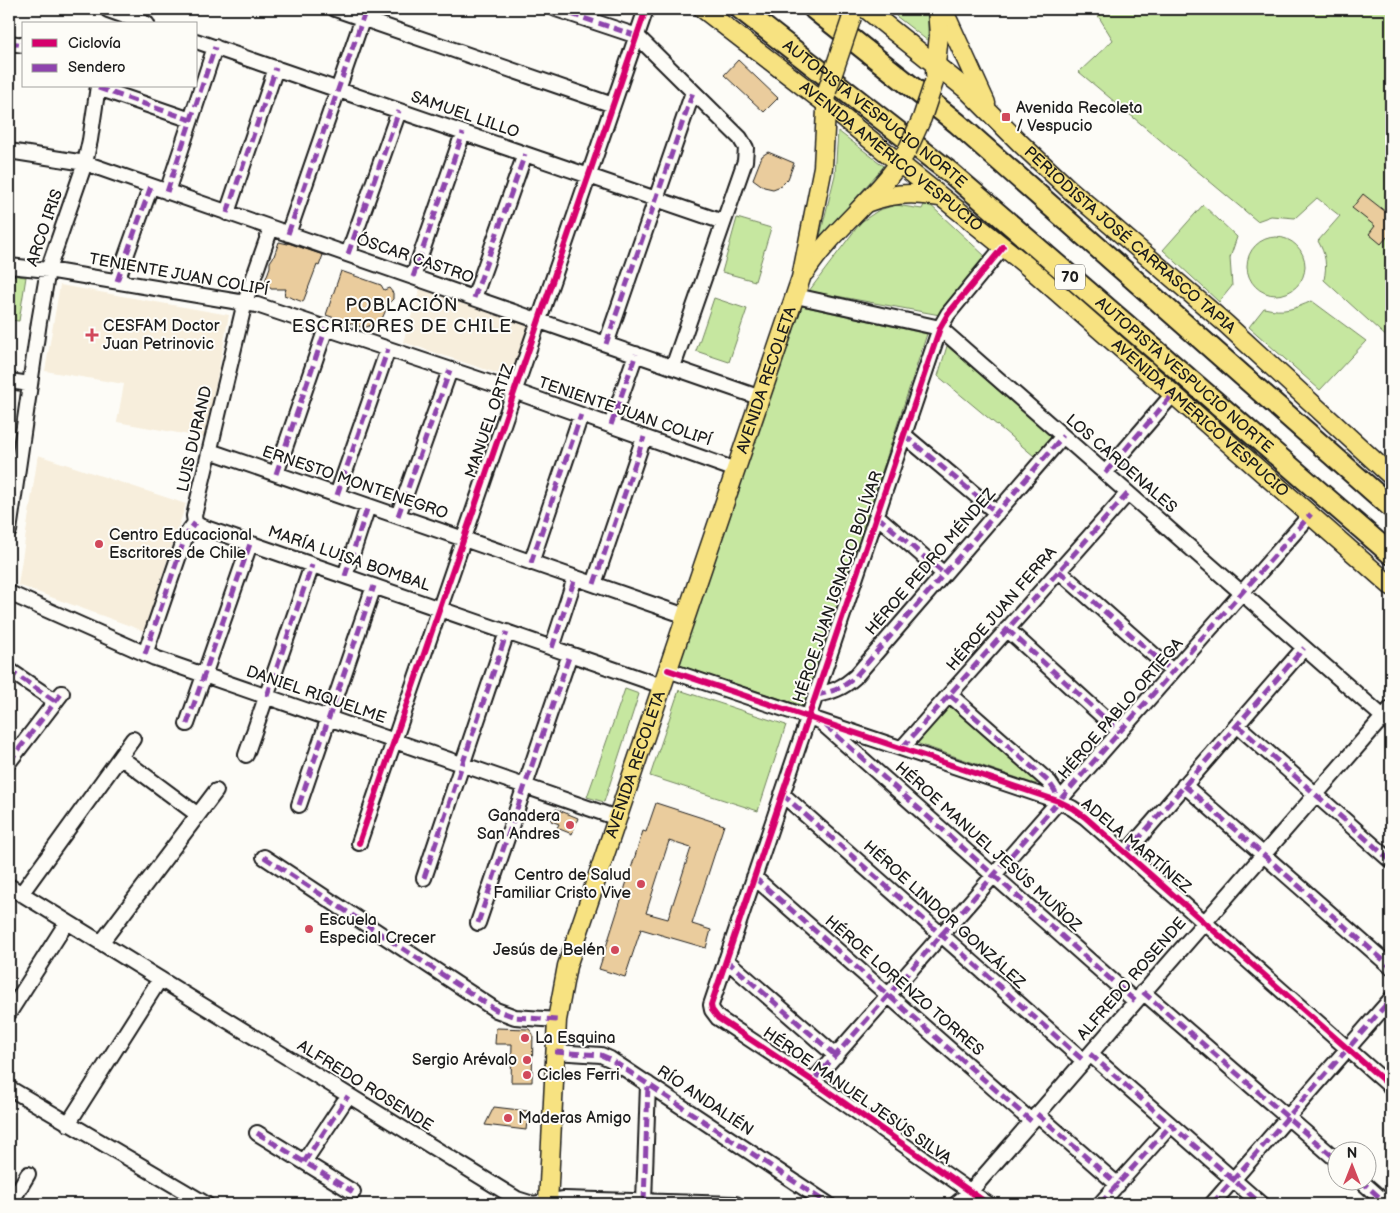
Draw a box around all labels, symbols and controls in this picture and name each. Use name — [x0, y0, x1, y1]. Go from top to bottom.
legend — [22, 22, 198, 88]
text: Ciclovía — [68, 34, 121, 53]
street label: AUTOPISTA VESPUCIO NORTE — [779, 36, 971, 192]
text: Sendero — [68, 58, 126, 77]
street label: AVENIDA AMÉRICO VESPUCIO — [796, 78, 986, 236]
street label: SAMUEL LILLO — [408, 88, 522, 142]
place label: Avenida Recoleta / Vespucio — [1016, 99, 1143, 136]
marker: Avenida Recoleta / Vespucio — [1000, 111, 1012, 123]
street label: PERIODISTA JOSÉ CARRASCO TAPIA — [1020, 142, 1240, 338]
street label: ARCO IRIS — [23, 187, 67, 269]
street label: ÓSCAR CASTRO — [354, 228, 477, 288]
street label: TENIENTE JUAN COLIPÍ — [88, 248, 271, 300]
road number: 70 — [1055, 264, 1085, 290]
district label: POBLACIÓN ESCRITORES DE CHILE — [292, 293, 512, 337]
street label: AUTOPISTA VESPUCIO NORTE — [1092, 293, 1277, 457]
street label: AVENIDA RECOLETA — [732, 304, 800, 456]
place label: CESFAM Doctor Juan Petrinovic — [103, 317, 220, 354]
marker: CESFAM Doctor Juan Petrinovic — [85, 328, 99, 342]
street label: AVENIDA AMÉRICO VESPUCIO — [1108, 335, 1292, 501]
street label: MANUEL ORTIZ — [462, 361, 518, 481]
street label: TENIENTE JUAN COLIPÍ — [536, 371, 715, 451]
street label: LUIS DURAND — [174, 384, 216, 494]
street label: LOS CARDENALES — [1062, 411, 1180, 517]
street label: ERNESTO MONTENEGRO — [260, 442, 450, 524]
street label: HÉROE JUAN IGNACIO BOLÍVAR — [787, 468, 887, 705]
street label: HÉROE PEDRO MÉNDEZ — [860, 483, 1000, 639]
street label: MARÍA LUISA BOMBAL — [265, 520, 434, 596]
place label: Centro Educacional Escritores de Chile — [109, 526, 252, 563]
marker: Centro Educacional Escritores de Chile — [93, 538, 105, 550]
street label: HÉROE JUAN FERRA — [941, 542, 1061, 675]
street label: HÉROE PABLO ORTEGA — [1053, 633, 1187, 783]
street label: DANIEL RIQUELME — [244, 662, 388, 728]
street label: AVENIDA RECOLETA — [602, 688, 669, 840]
street label: HÉROE MANUEL JESÚS MUÑOZ — [891, 757, 1087, 936]
street label: ADELA MARTÍNEZ — [1077, 793, 1196, 897]
place label: Ganadera San Andres — [477, 807, 560, 844]
marker: Ganadera San Andres — [564, 819, 576, 831]
street label: HÉROE LINDOR GONZÁLEZ — [859, 836, 1030, 993]
place label: Centro de Salud Familiar Cristo Vive — [493, 866, 632, 903]
marker: Centro de Salud Familiar Cristo Vive — [635, 878, 647, 890]
street label: HÉROE LORENZO TORRES — [821, 910, 989, 1060]
place label: Escuela Especial Crecer — [319, 911, 436, 948]
street label: ALFREDO ROSENDE — [1074, 914, 1190, 1044]
marker: Escuela Especial Crecer — [303, 923, 315, 935]
place label: Jesús de Belén — [493, 941, 605, 960]
marker: Jesús de Belén — [609, 944, 621, 956]
street label: HÉROE MANUEL JESÚS SILVA — [759, 1022, 956, 1169]
place label: La Esquina — [535, 1029, 616, 1048]
marker: La Esquina — [519, 1032, 531, 1044]
street label: ALFREDO ROSENDE — [294, 1036, 436, 1136]
place label: Sergio Arévalo — [412, 1051, 517, 1070]
marker: Sergio Arévalo — [521, 1054, 533, 1066]
street label: RÍO ANDALIÉN — [653, 1060, 758, 1140]
place label: Cicles Ferri — [537, 1066, 620, 1085]
marker: Cicles Ferri — [521, 1069, 533, 1081]
place label: Maderas Amigo — [518, 1109, 631, 1128]
marker: Maderas Amigo — [502, 1112, 514, 1124]
north arrow — [1328, 1140, 1378, 1190]
text: N — [1347, 1145, 1357, 1162]

